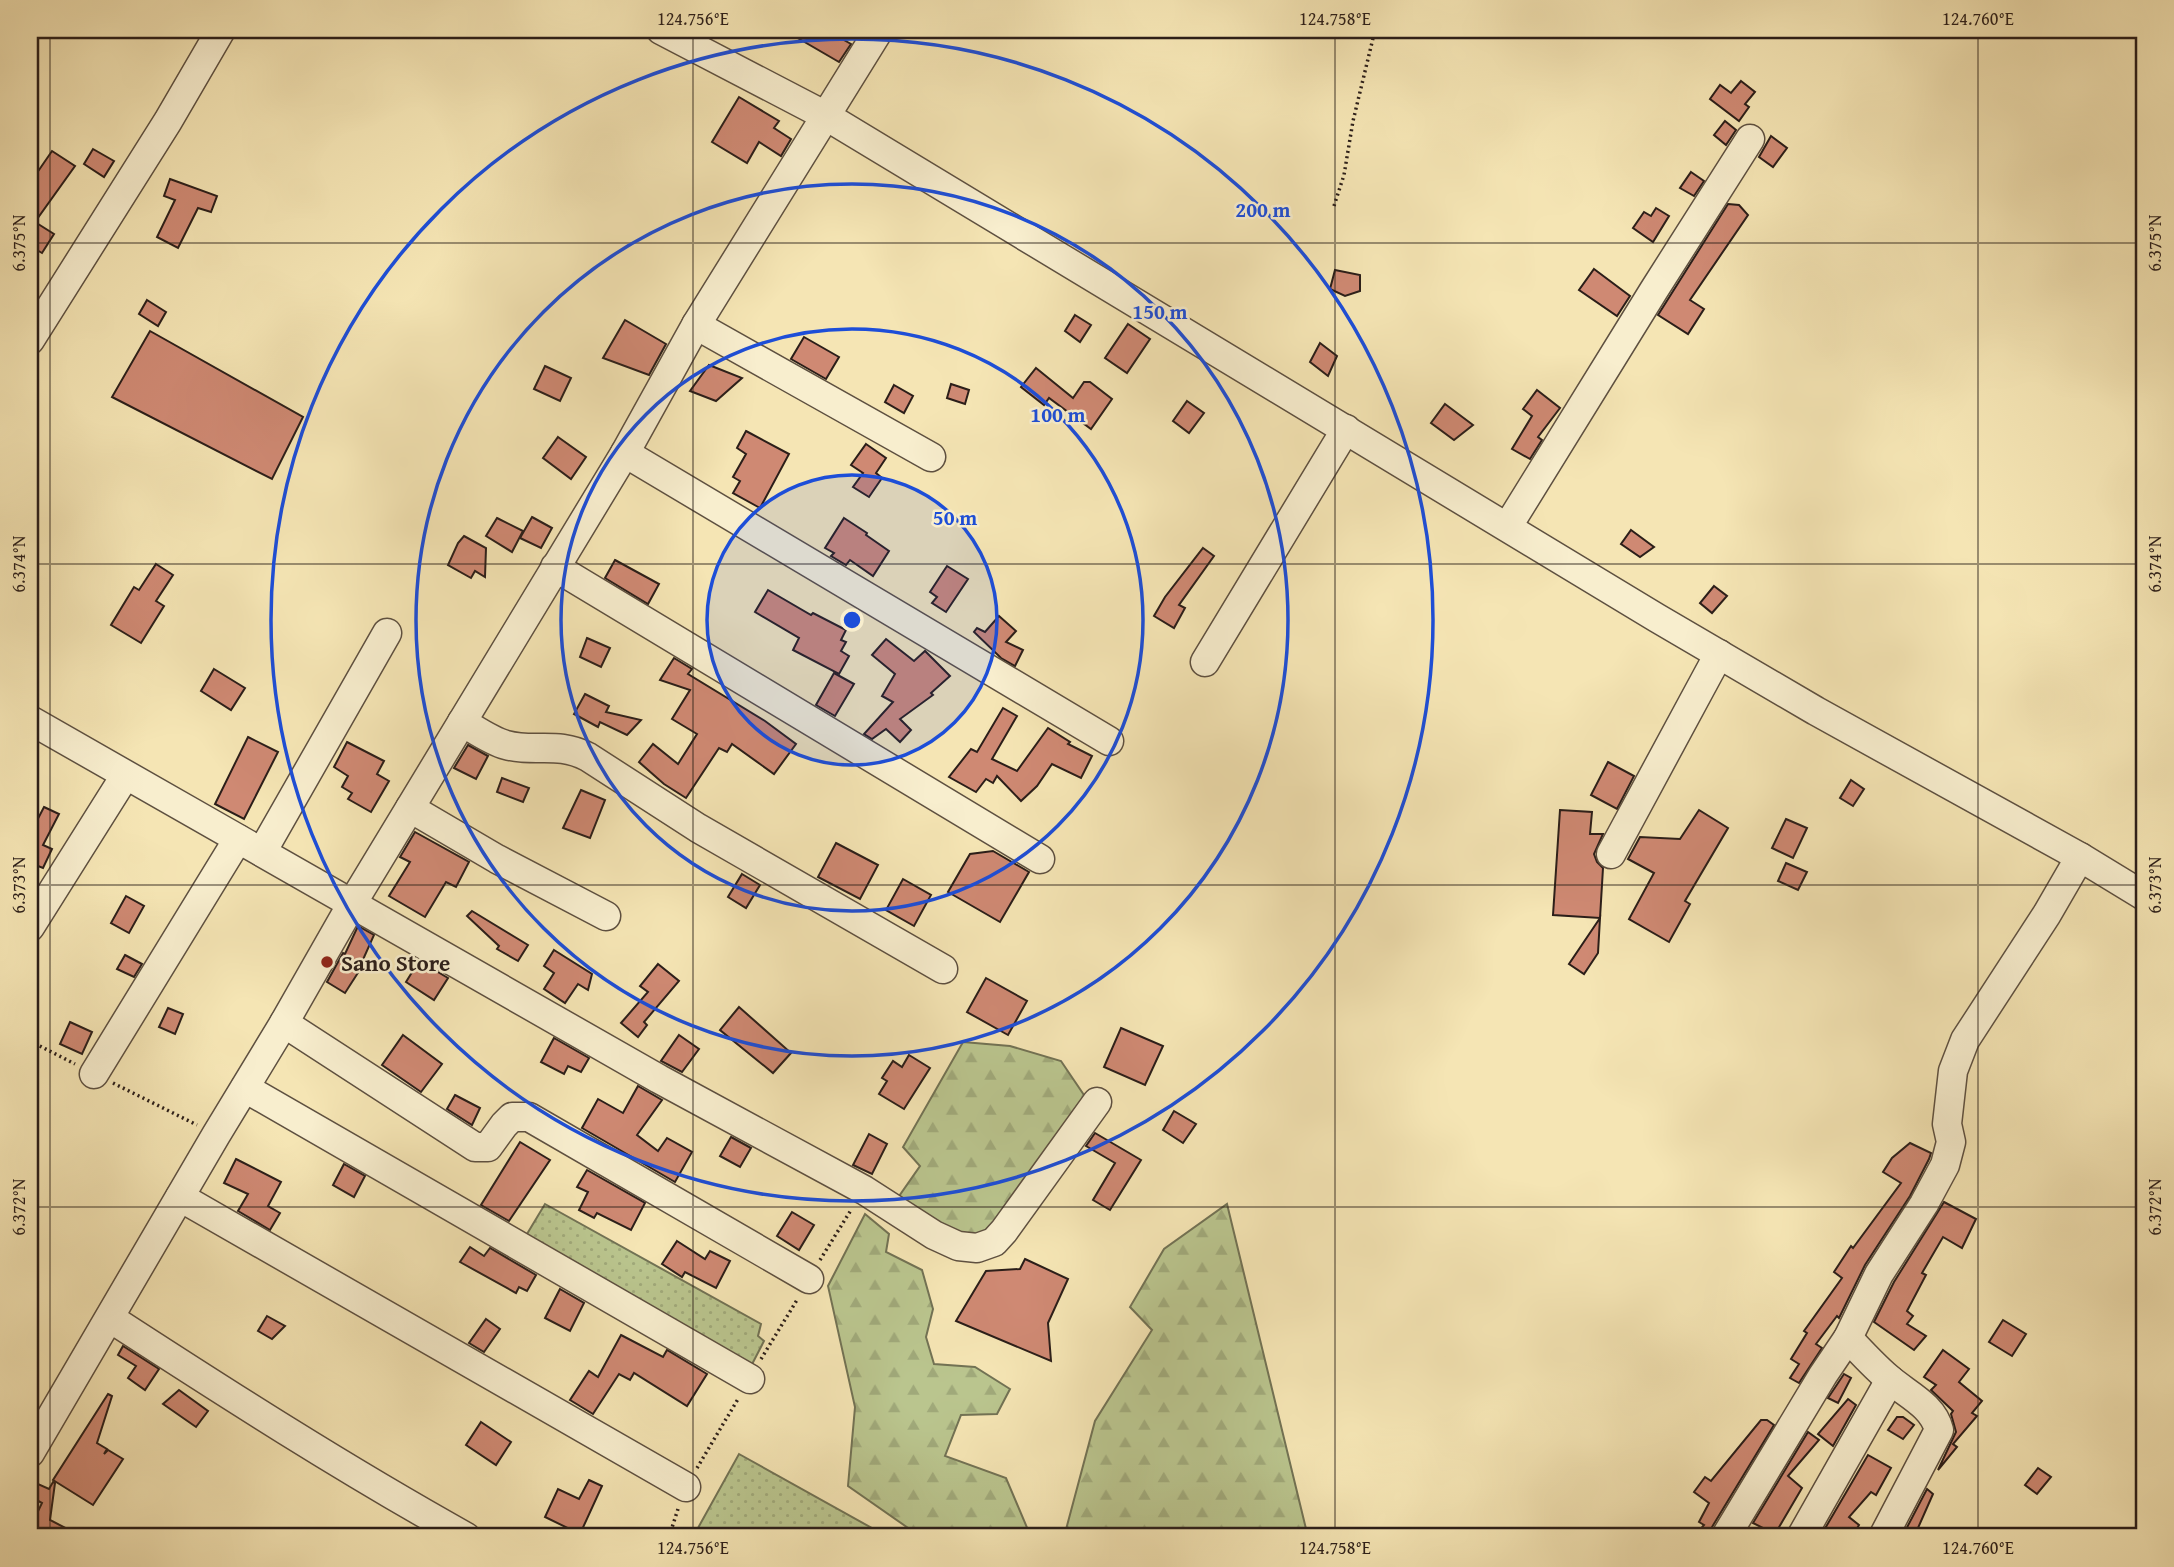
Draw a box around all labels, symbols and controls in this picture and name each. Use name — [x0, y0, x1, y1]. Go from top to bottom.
text: 124.756°E — [657, 5, 729, 32]
text: 124.758°E — [1299, 5, 1371, 32]
text: 124.760°E — [1942, 5, 2014, 32]
text: 200 m — [1235, 194, 1291, 225]
text: 6.375°N — [5, 214, 32, 272]
text: 6.375°N — [2141, 214, 2168, 272]
text: 150 m — [1132, 296, 1188, 327]
text: 100 m — [1030, 399, 1086, 430]
text: 50 m — [933, 502, 977, 533]
text: 6.374°N — [5, 535, 32, 593]
text: 6.374°N — [2141, 535, 2168, 593]
centre of rings — [840, 608, 864, 632]
text: 6.373°N — [5, 856, 32, 914]
text: 6.373°N — [2141, 856, 2168, 914]
place label: Sano Store — [341, 946, 450, 979]
marker: Sano Store — [319, 954, 335, 970]
text: 6.372°N — [5, 1178, 32, 1236]
text: 6.372°N — [2141, 1178, 2168, 1236]
text: 124.756°E — [657, 1534, 729, 1561]
text: 124.758°E — [1299, 1534, 1371, 1561]
text: 124.760°E — [1942, 1534, 2014, 1561]

